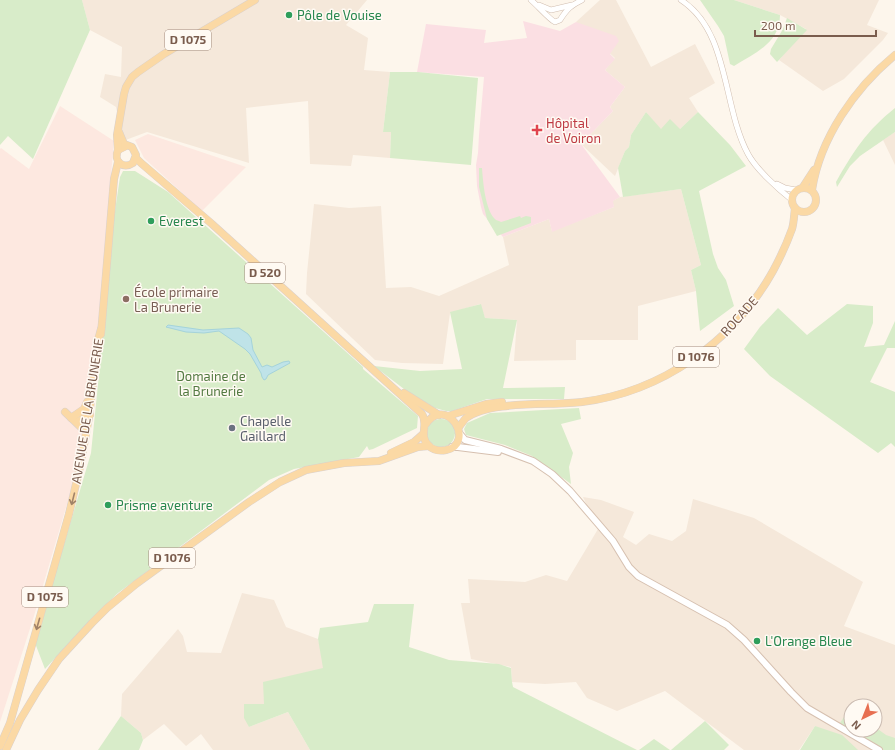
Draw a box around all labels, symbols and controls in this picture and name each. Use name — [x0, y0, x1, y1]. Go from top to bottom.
place label: Pôle de Vouise — [297, 7, 382, 23]
marker: Pôle de Vouise — [284, 10, 294, 20]
scale bar — [755, 12, 876, 38]
text: 200 m — [761, 18, 795, 32]
road number: D 1075 — [165, 30, 211, 50]
place label: Hôpital de Voiron — [546, 115, 601, 146]
marker: Hôpital de Voiron — [531, 124, 543, 136]
place label: Everest — [159, 213, 204, 229]
marker: Everest — [146, 216, 156, 226]
road number: D 520 — [245, 263, 285, 283]
place label: École primaire La Brunerie — [134, 283, 218, 315]
street label: ROCADE — [717, 293, 761, 339]
marker: École primaire La Brunerie — [121, 294, 131, 304]
street label: AVENUE DE LA BRUNERIE — [68, 337, 106, 485]
road number: D 1076 — [673, 347, 719, 367]
park label: Domaine de la Brunerie — [176, 368, 246, 399]
place label: Chapelle Gaillard — [240, 413, 291, 444]
marker: Chapelle Gaillard — [227, 423, 237, 433]
one-way arrow — [68, 492, 76, 505]
place label: Prisme aventure — [116, 497, 213, 513]
marker: Prisme aventure — [103, 500, 113, 510]
road number: D 1076 — [149, 548, 195, 568]
road number: D 1075 — [22, 587, 68, 607]
one-way arrow — [34, 617, 41, 630]
place label: L'Orange Bleue — [765, 633, 852, 649]
marker: L'Orange Bleue — [752, 636, 762, 646]
north arrow — [843, 698, 883, 738]
text: N — [848, 718, 863, 733]

